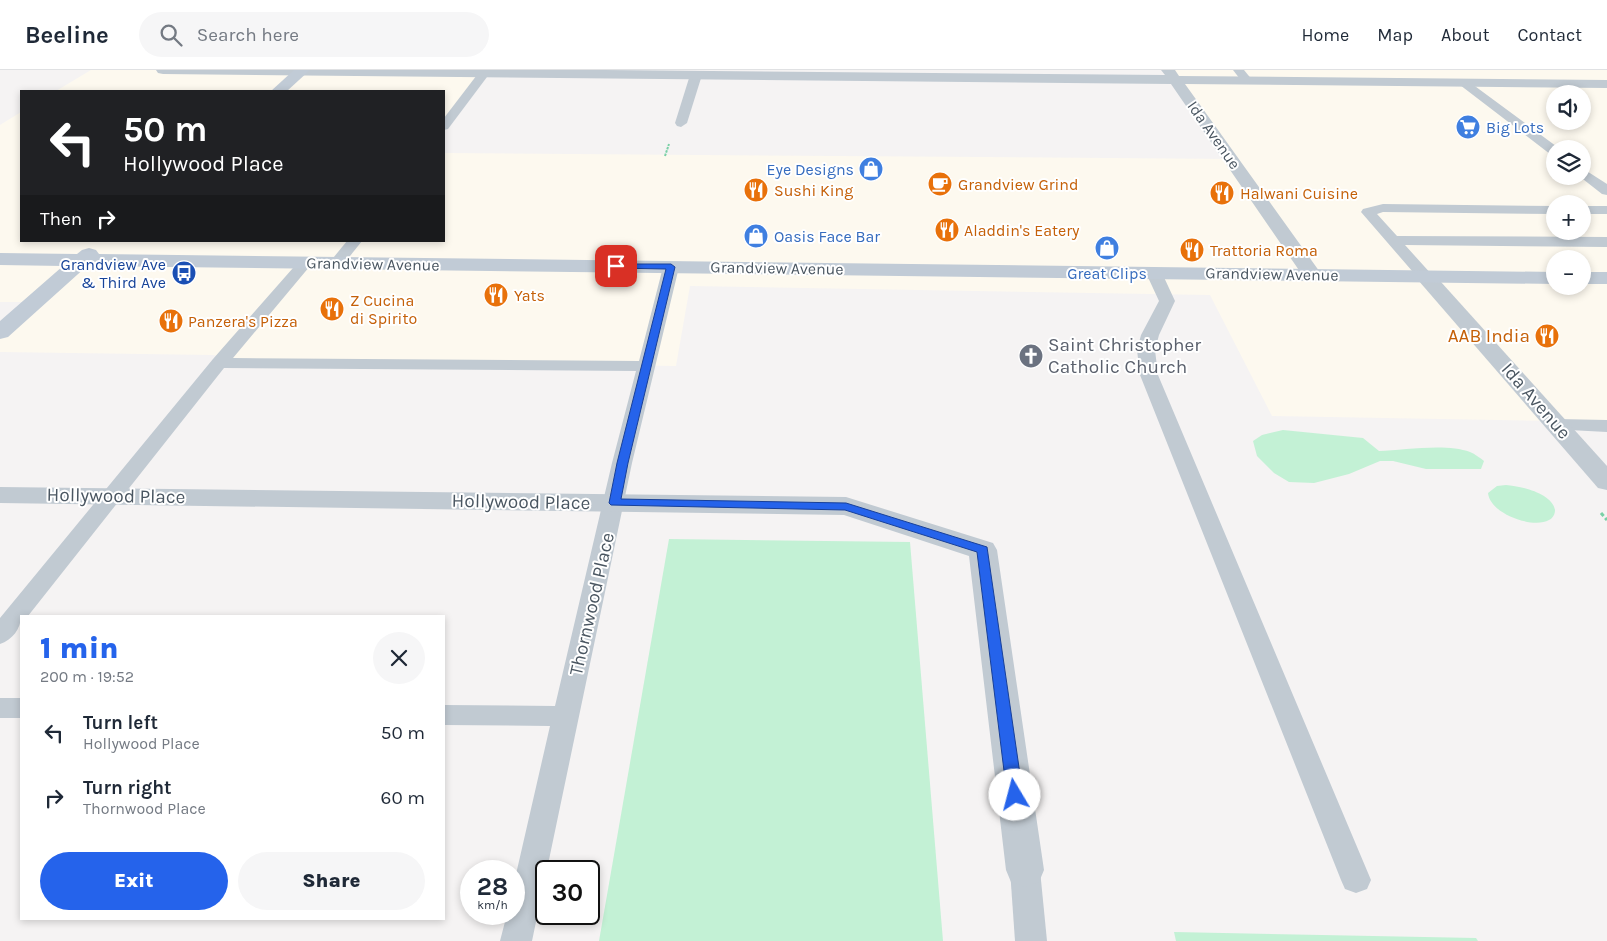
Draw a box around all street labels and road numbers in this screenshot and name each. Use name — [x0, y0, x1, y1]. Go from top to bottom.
street label: Ida Avenue — [1183, 97, 1245, 173]
street label: Grandview Avenue — [306, 253, 440, 275]
street label: Grandview Avenue — [710, 257, 844, 279]
street label: Grandview Avenue — [1205, 263, 1339, 285]
street label: Ida Avenue — [1497, 358, 1575, 444]
street label: Hollywood Place — [46, 484, 186, 508]
street label: Hollywood Place — [451, 490, 591, 514]
street label: Thornwood Place — [565, 530, 619, 678]

